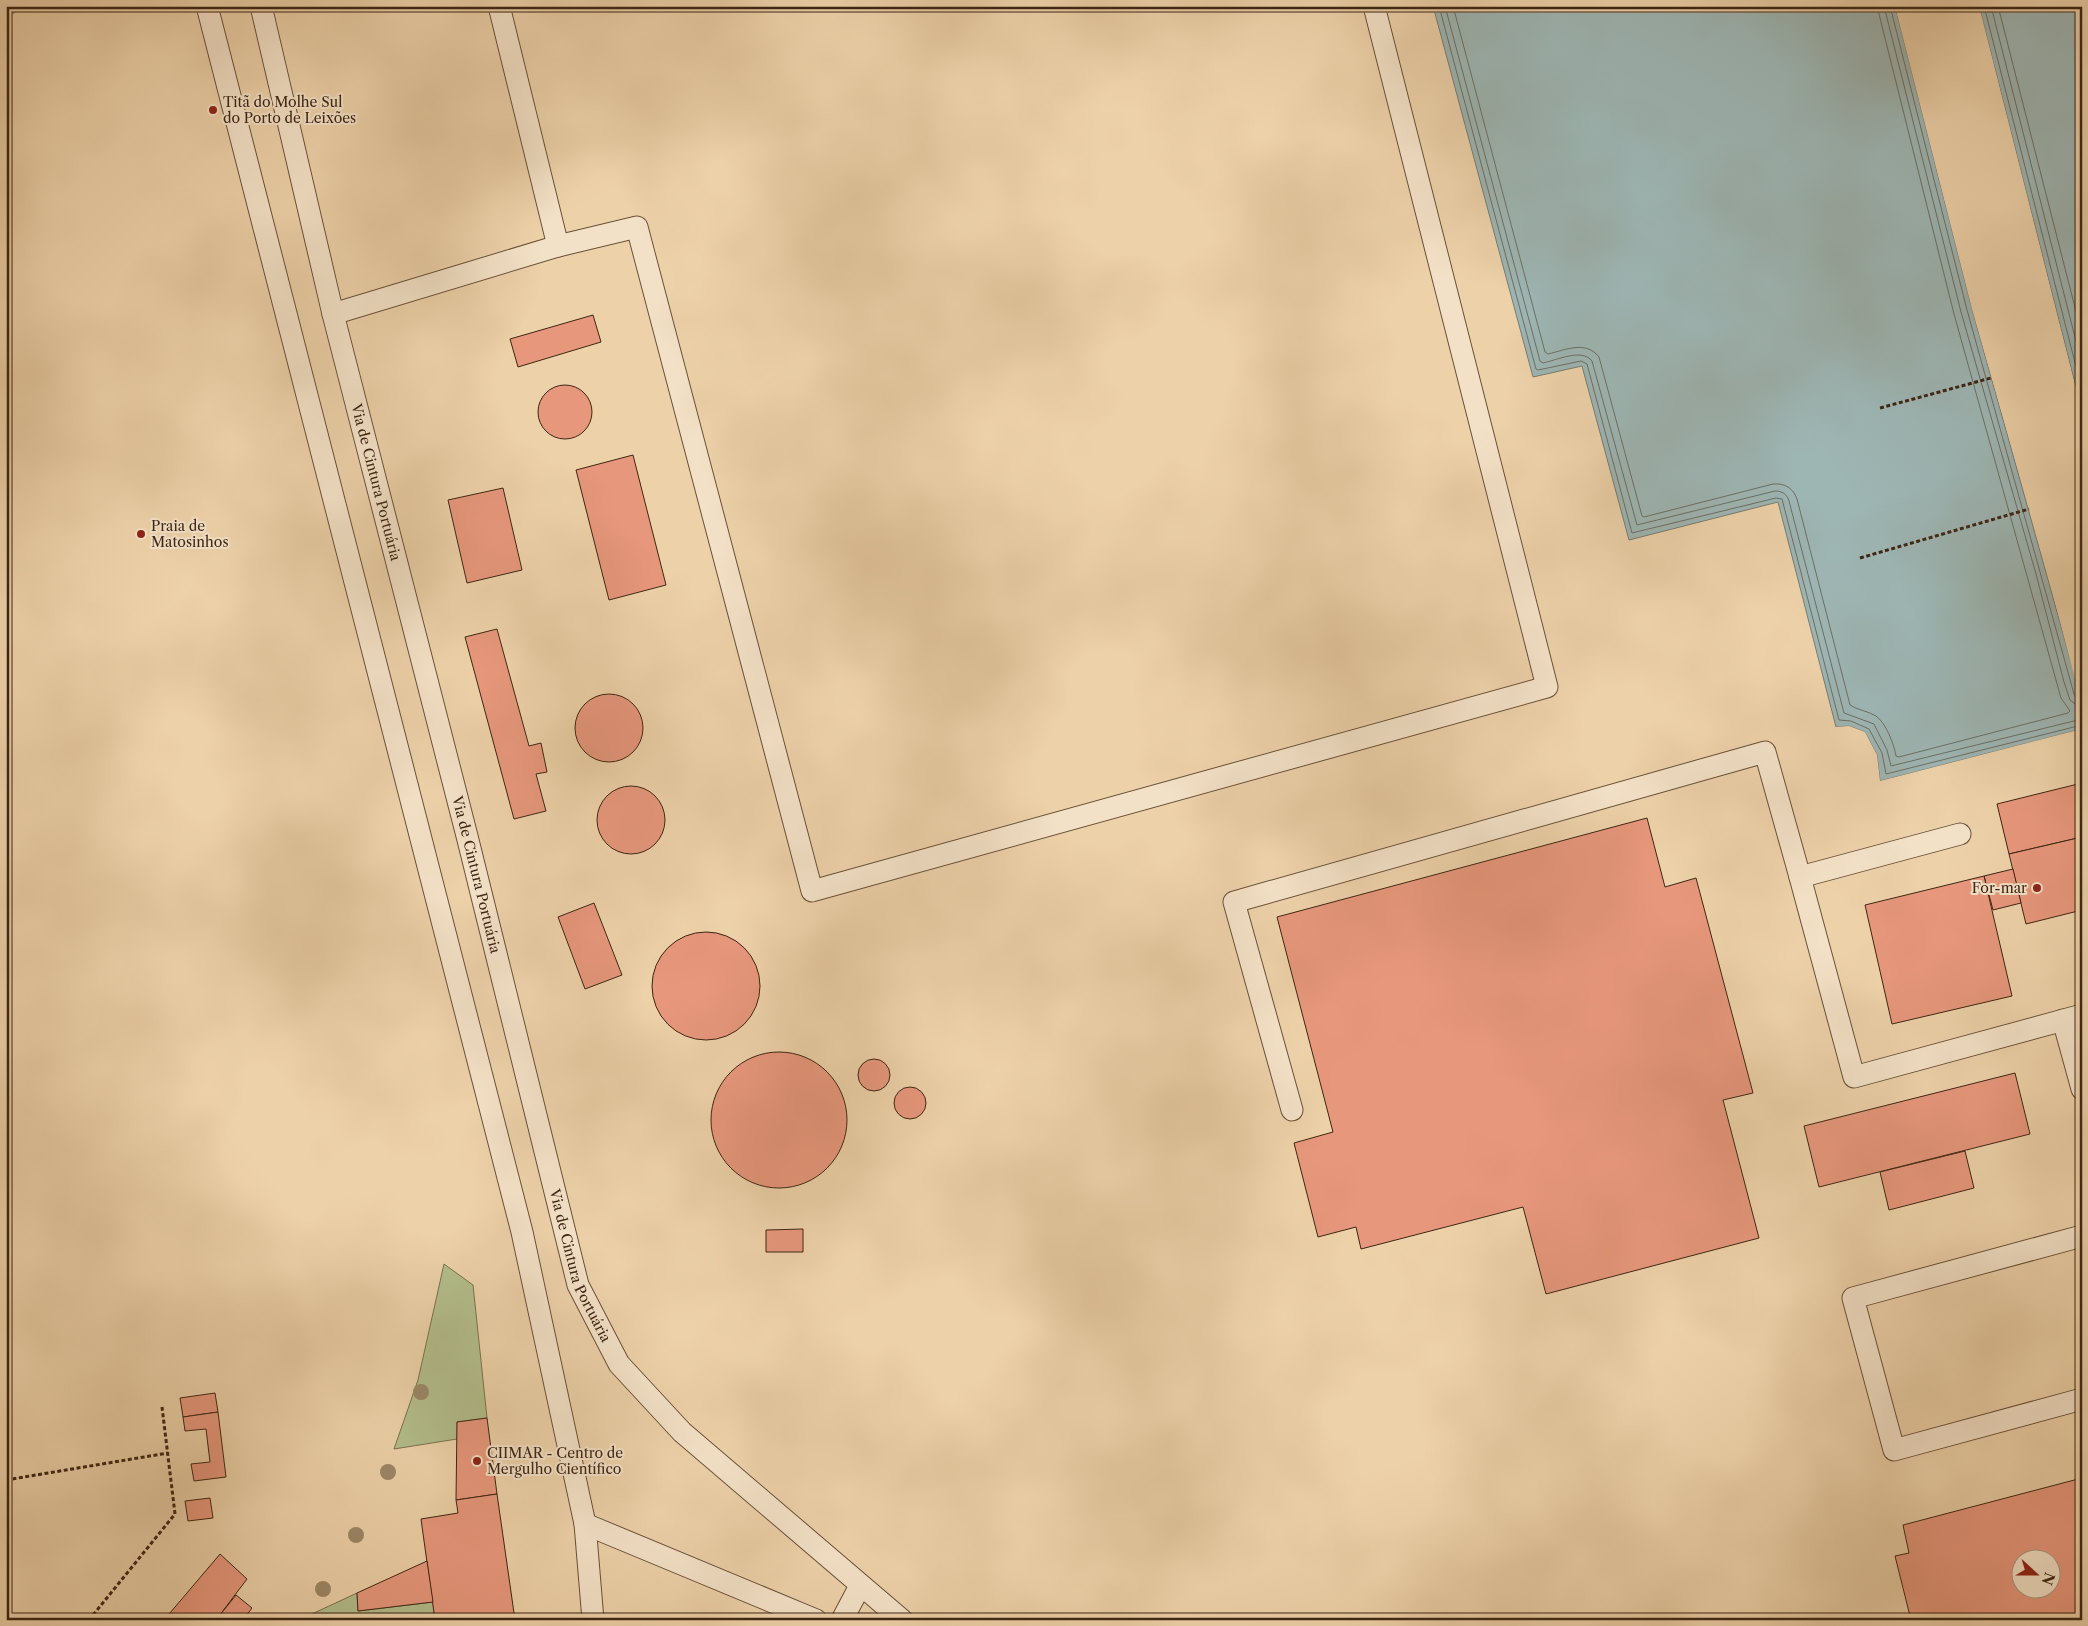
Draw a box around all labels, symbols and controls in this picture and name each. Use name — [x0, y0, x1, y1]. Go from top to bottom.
place label: Titã do Molhe Sul do Porto de Leixões — [223, 93, 356, 127]
marker: Titã do Molhe Sul do Porto de Leixões — [207, 104, 219, 116]
street label: Via de Cintura Portuária — [347, 401, 405, 563]
place label: Praia de Matosinhos — [151, 517, 229, 551]
marker: Praia de Matosinhos — [135, 528, 147, 540]
street label: Via de Cintura Portuária — [448, 793, 505, 956]
place label: For-mar — [1972, 879, 2027, 897]
marker: For-mar — [2031, 882, 2043, 894]
street label: Via de Cintura Portuária — [545, 1186, 615, 1346]
place label: CIIMAR - Centro de Mergulho Científico — [487, 1444, 623, 1478]
marker: CIIMAR - Centro de Mergulho Científico — [471, 1455, 483, 1467]
north arrow — [2010, 1548, 2060, 1598]
text: N — [2038, 1570, 2059, 1588]

